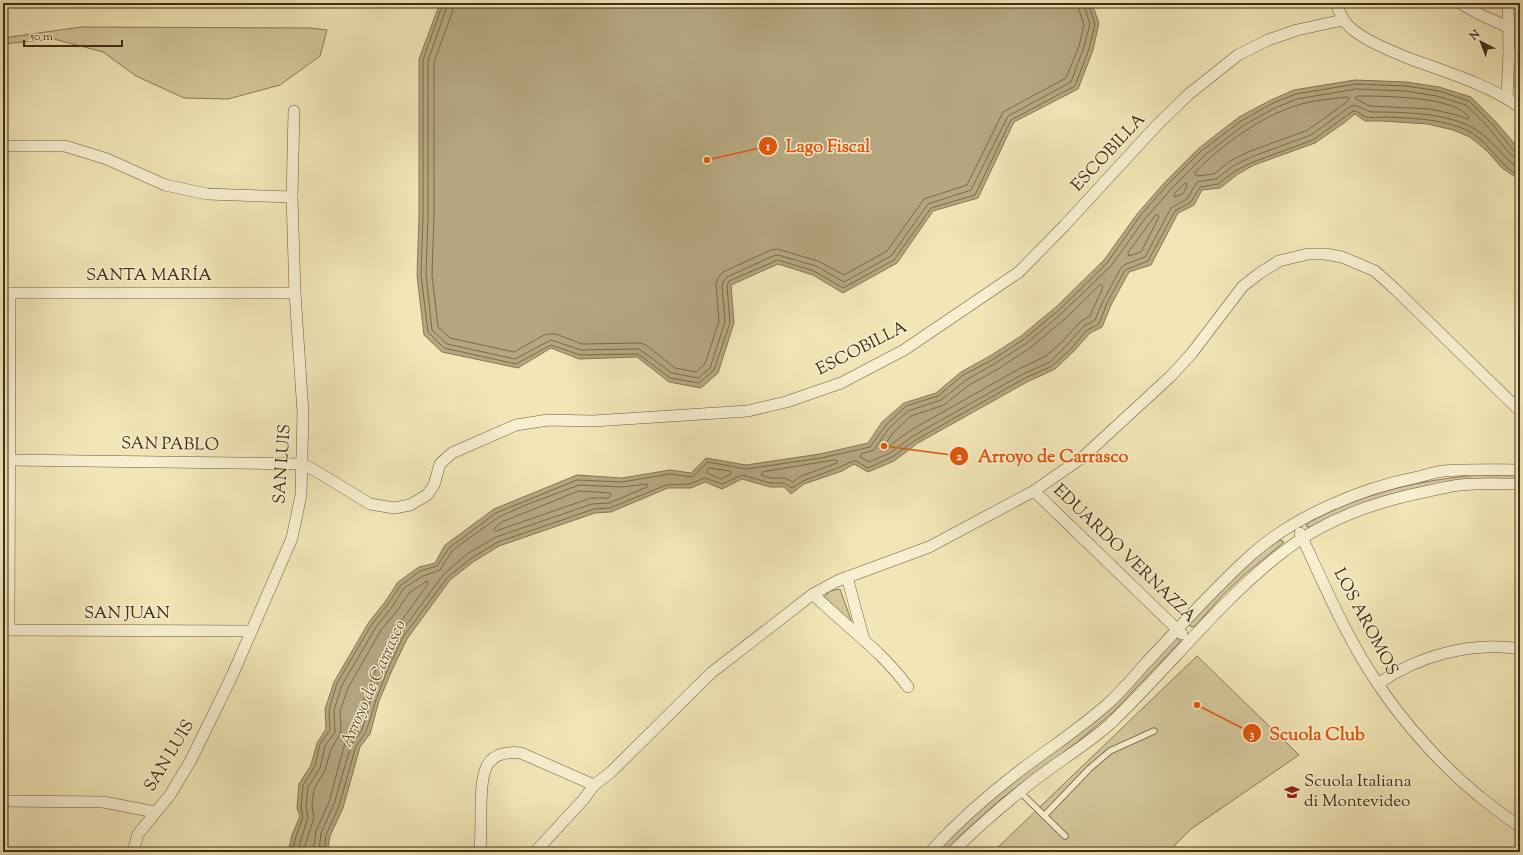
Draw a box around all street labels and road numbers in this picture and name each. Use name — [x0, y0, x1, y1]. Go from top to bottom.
street label: ESCOBILLA — [1066, 108, 1152, 197]
street label: SANTA MARÍA — [86, 264, 212, 288]
street label: ESCOBILLA — [812, 316, 912, 382]
street label: SAN LUIS — [268, 423, 298, 505]
street label: SAN PABLO — [121, 432, 219, 458]
street label: EDUARDO VERNAZZA — [1047, 479, 1201, 629]
street label: LOS AROMOS — [1327, 564, 1403, 680]
street label: SAN JUAN — [84, 602, 170, 626]
street label: SAN LUIS — [139, 716, 201, 796]

